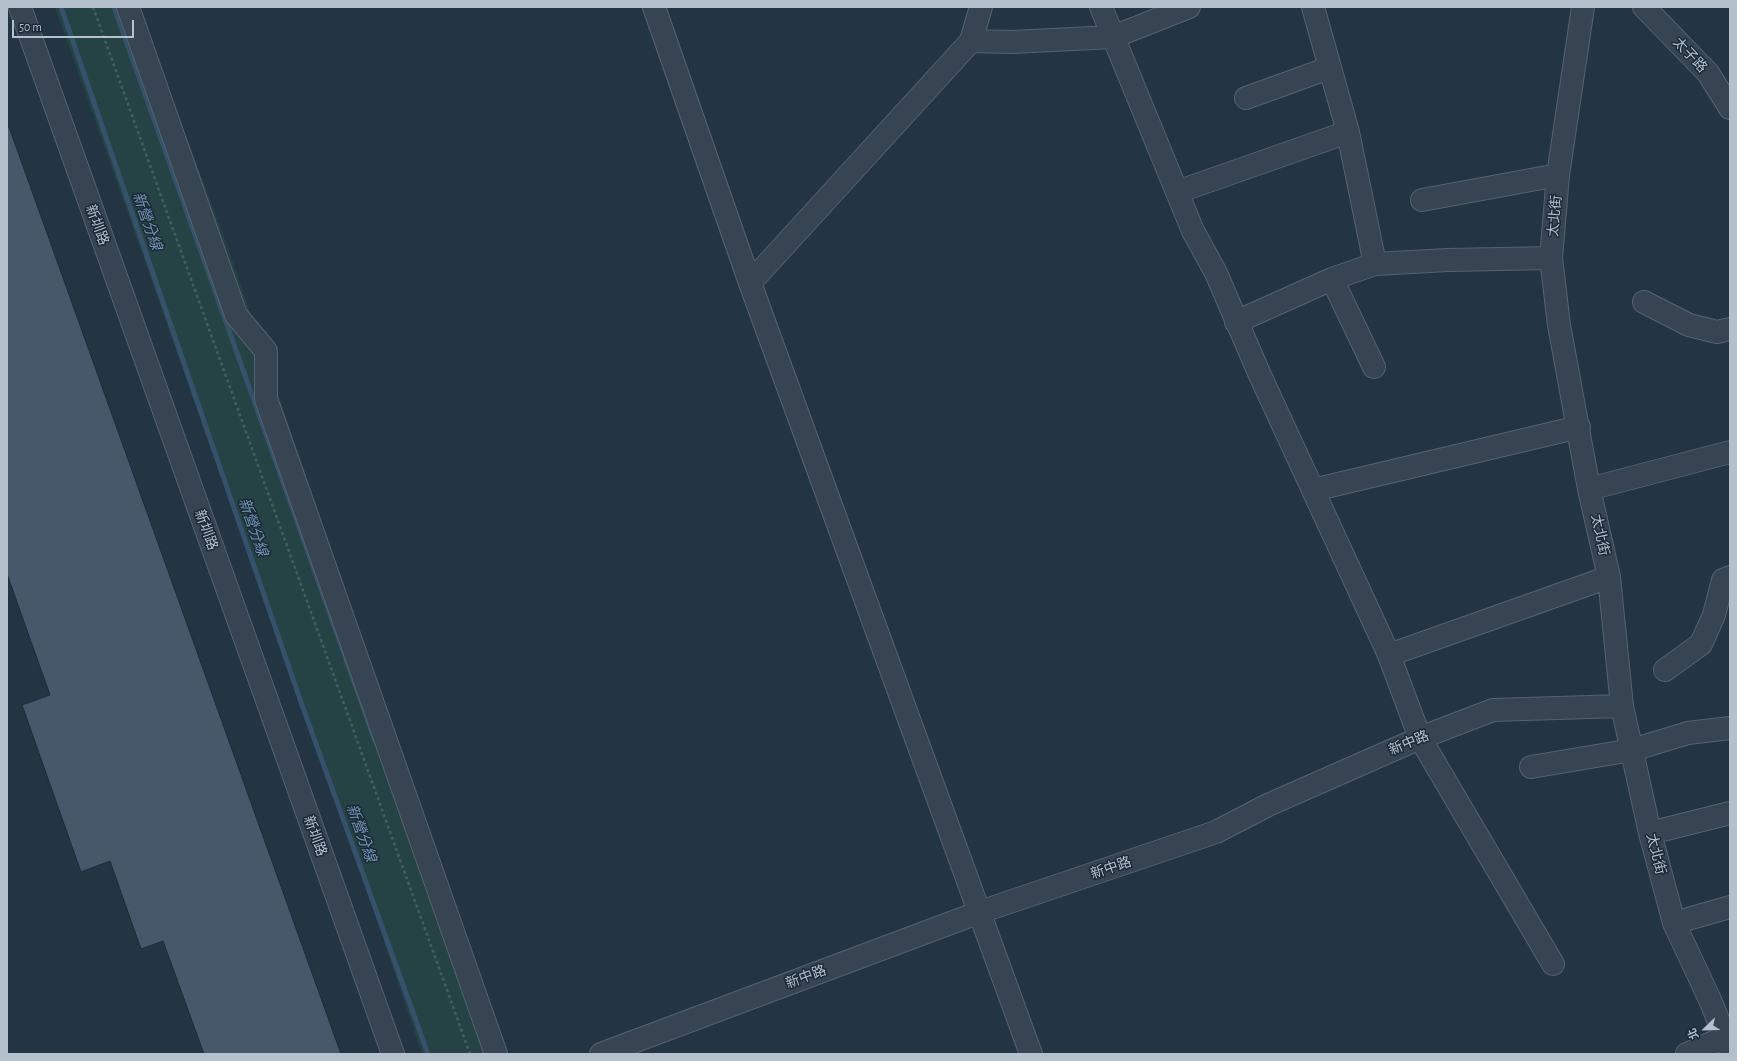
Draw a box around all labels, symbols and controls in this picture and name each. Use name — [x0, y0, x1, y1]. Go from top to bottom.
scale bar — [14, 12, 136, 38]
text: 50 m — [19, 21, 42, 33]
street label: 太子路 — [1670, 34, 1710, 76]
water label: 新營分線 — [129, 190, 165, 252]
street label: 太北街 — [1545, 194, 1565, 238]
street label: 新圳路 — [82, 202, 112, 248]
water label: 新營分線 — [235, 496, 271, 558]
street label: 新圳路 — [191, 507, 221, 553]
street label: 太北街 — [1587, 513, 1613, 557]
street label: 新中路 — [1386, 727, 1432, 759]
water label: 新營分線 — [342, 802, 380, 864]
street label: 新圳路 — [300, 813, 330, 859]
street label: 太北街 — [1643, 832, 1669, 876]
street label: 新中路 — [1088, 853, 1134, 883]
street label: 新中路 — [783, 962, 829, 992]
north arrow — [1685, 1009, 1725, 1049]
text: 北 — [1686, 1027, 1701, 1041]

